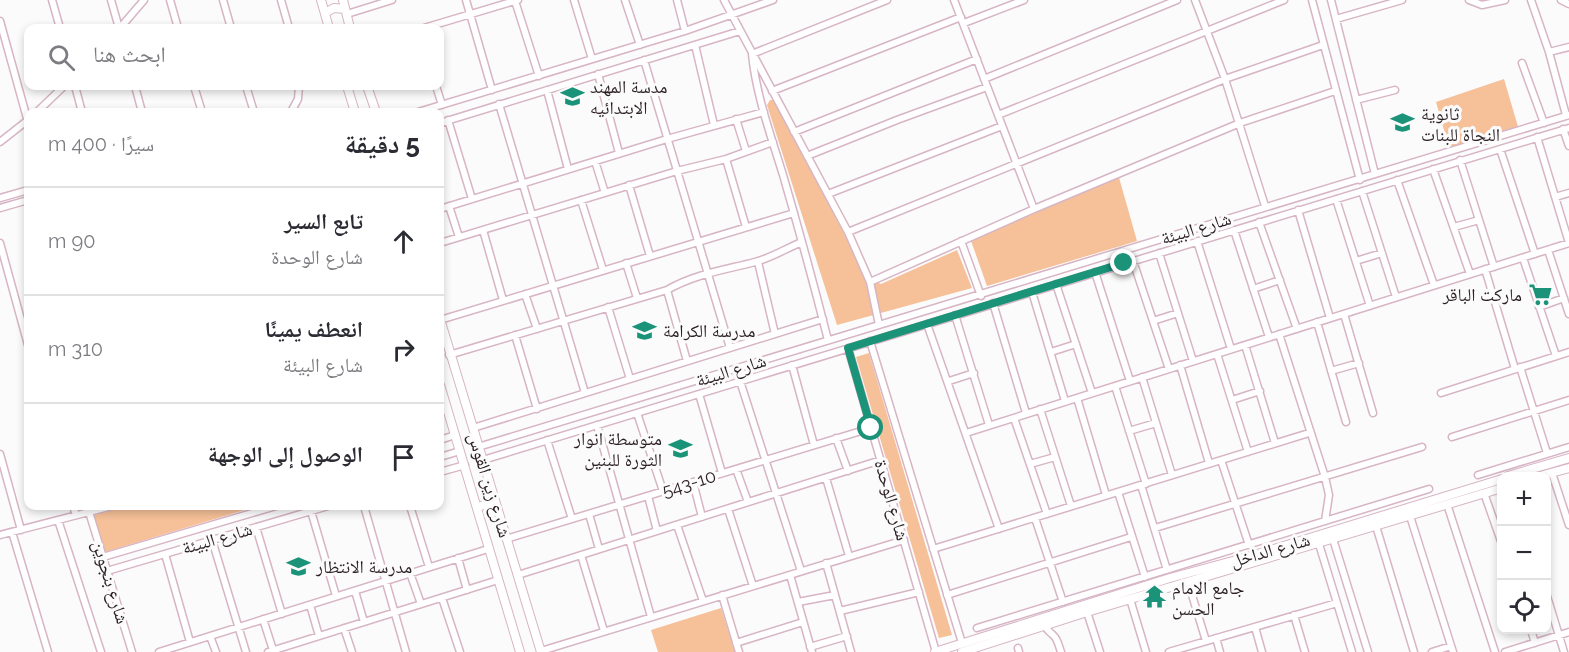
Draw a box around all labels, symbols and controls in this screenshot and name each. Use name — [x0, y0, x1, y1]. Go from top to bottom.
search box — [24, 24, 444, 90]
icon: search — [45, 41, 78, 74]
text: ابحث هنا — [93, 41, 166, 67]
place label: مدسة المهند الابتدائيه — [590, 76, 668, 118]
school or university icon: مدسة المهند الابتدائيه — [559, 83, 585, 109]
place label: ثانوية النجاة للبنات — [1421, 103, 1500, 145]
school or university icon: ثانوية النجاة للبنات — [1390, 110, 1416, 136]
text: 5 دقيقة — [345, 129, 420, 159]
text: سيرًا · 400 m — [48, 132, 154, 156]
street label: شارع البيئة — [1158, 207, 1234, 250]
text: تابع السير — [284, 208, 363, 234]
icon: ahead — [387, 225, 420, 258]
text: 90 m — [48, 229, 95, 253]
text: شارع الوحدة — [271, 245, 363, 269]
route end — [1110, 249, 1136, 275]
supermarket icon: ماركت الباقر — [1527, 281, 1553, 307]
place label: ماركت الباقر — [1442, 284, 1522, 305]
text: انعطف يمينًا — [264, 316, 363, 342]
school or university icon: مدرسة الكرامة — [632, 317, 658, 343]
place label: مدرسة الكرامة — [663, 320, 756, 341]
icon: right — [387, 333, 420, 366]
text: 310 m — [48, 337, 103, 361]
street label: شارع البيئة — [693, 349, 769, 392]
text: شارع البيئة — [283, 353, 363, 377]
route start — [857, 414, 883, 440]
place label: متوسطة انوار الثورة للبنين — [573, 428, 662, 471]
street label: شارع زين القوس — [463, 430, 516, 540]
school or university icon: متوسطة انوار الثورة للبنين — [667, 435, 693, 461]
text: الوصول إلى الوجهة — [208, 441, 363, 467]
icon: arrive — [387, 441, 420, 474]
street label: شارع الوحدة — [870, 457, 913, 543]
street label: 543-10 — [659, 465, 719, 501]
map controls — [1497, 472, 1551, 634]
button: + — [1497, 472, 1551, 526]
street label: شارع البيئة — [179, 518, 255, 559]
button: − — [1497, 526, 1551, 580]
street label: شارع الداخل — [1228, 529, 1312, 572]
street label: شارع بنجوين — [87, 538, 134, 627]
school or university icon: مدرسة الانتظار — [285, 553, 311, 579]
place label: مدرسة الانتظار — [315, 556, 412, 577]
place label: جامع الامام الحسن — [1172, 577, 1245, 620]
button: locate — [1497, 580, 1551, 634]
temple icon: جامع الامام الحسن — [1141, 584, 1167, 610]

